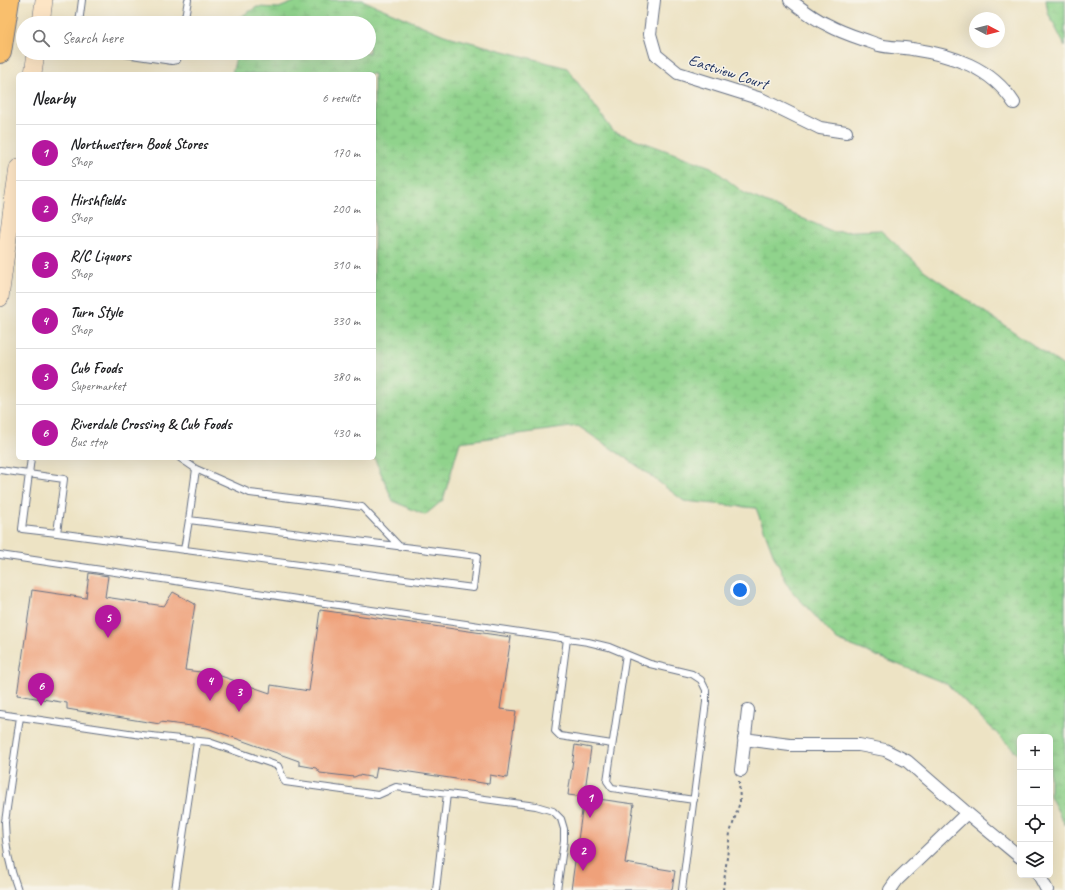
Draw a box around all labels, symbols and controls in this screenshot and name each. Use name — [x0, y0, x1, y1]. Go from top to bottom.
north arrow — [969, 12, 1005, 48]
search box — [16, 16, 376, 60]
icon: search — [30, 27, 52, 49]
text: Search here — [62, 29, 123, 48]
street label: Eastview Court — [686, 50, 773, 95]
text: Nearby — [32, 88, 75, 109]
text: 6 results — [322, 90, 360, 106]
text: Northwestern Book Stores — [70, 135, 207, 154]
text: 1 — [42, 145, 48, 161]
text: 170 m — [332, 145, 360, 161]
text: Shop — [70, 154, 92, 170]
text: Hirshfields — [70, 191, 125, 210]
text: 2 — [42, 201, 48, 217]
text: 200 m — [332, 201, 360, 217]
text: Shop — [70, 210, 92, 226]
text: R/C Liquors — [70, 247, 131, 266]
text: 3 — [42, 257, 48, 273]
text: 310 m — [332, 257, 360, 273]
text: Shop — [70, 266, 92, 282]
text: Turn Style — [70, 303, 122, 322]
text: 4 — [42, 313, 48, 329]
text: 330 m — [332, 313, 360, 329]
text: Shop — [70, 322, 92, 338]
text: Cub Foods — [70, 359, 122, 378]
text: 5 — [42, 369, 48, 385]
text: 380 m — [332, 369, 360, 385]
text: Supermarket — [70, 378, 125, 394]
text: Riverdale Crossing & Cub Foods — [70, 415, 231, 434]
text: 6 — [42, 425, 48, 441]
text: 430 m — [332, 425, 360, 441]
text: Bus stop — [70, 434, 107, 450]
your location — [730, 580, 750, 600]
pin: 5 — [95, 605, 121, 638]
pin: 4 — [197, 668, 223, 701]
pin: 6 — [28, 673, 54, 706]
pin: 3 — [226, 679, 252, 712]
map controls — [1017, 734, 1053, 878]
button: + — [1017, 734, 1053, 770]
button: − — [1017, 770, 1053, 806]
pin: 1 — [577, 785, 603, 818]
button: locate — [1017, 806, 1053, 842]
pin: 2 — [570, 838, 596, 871]
button: layers — [1017, 842, 1053, 878]

